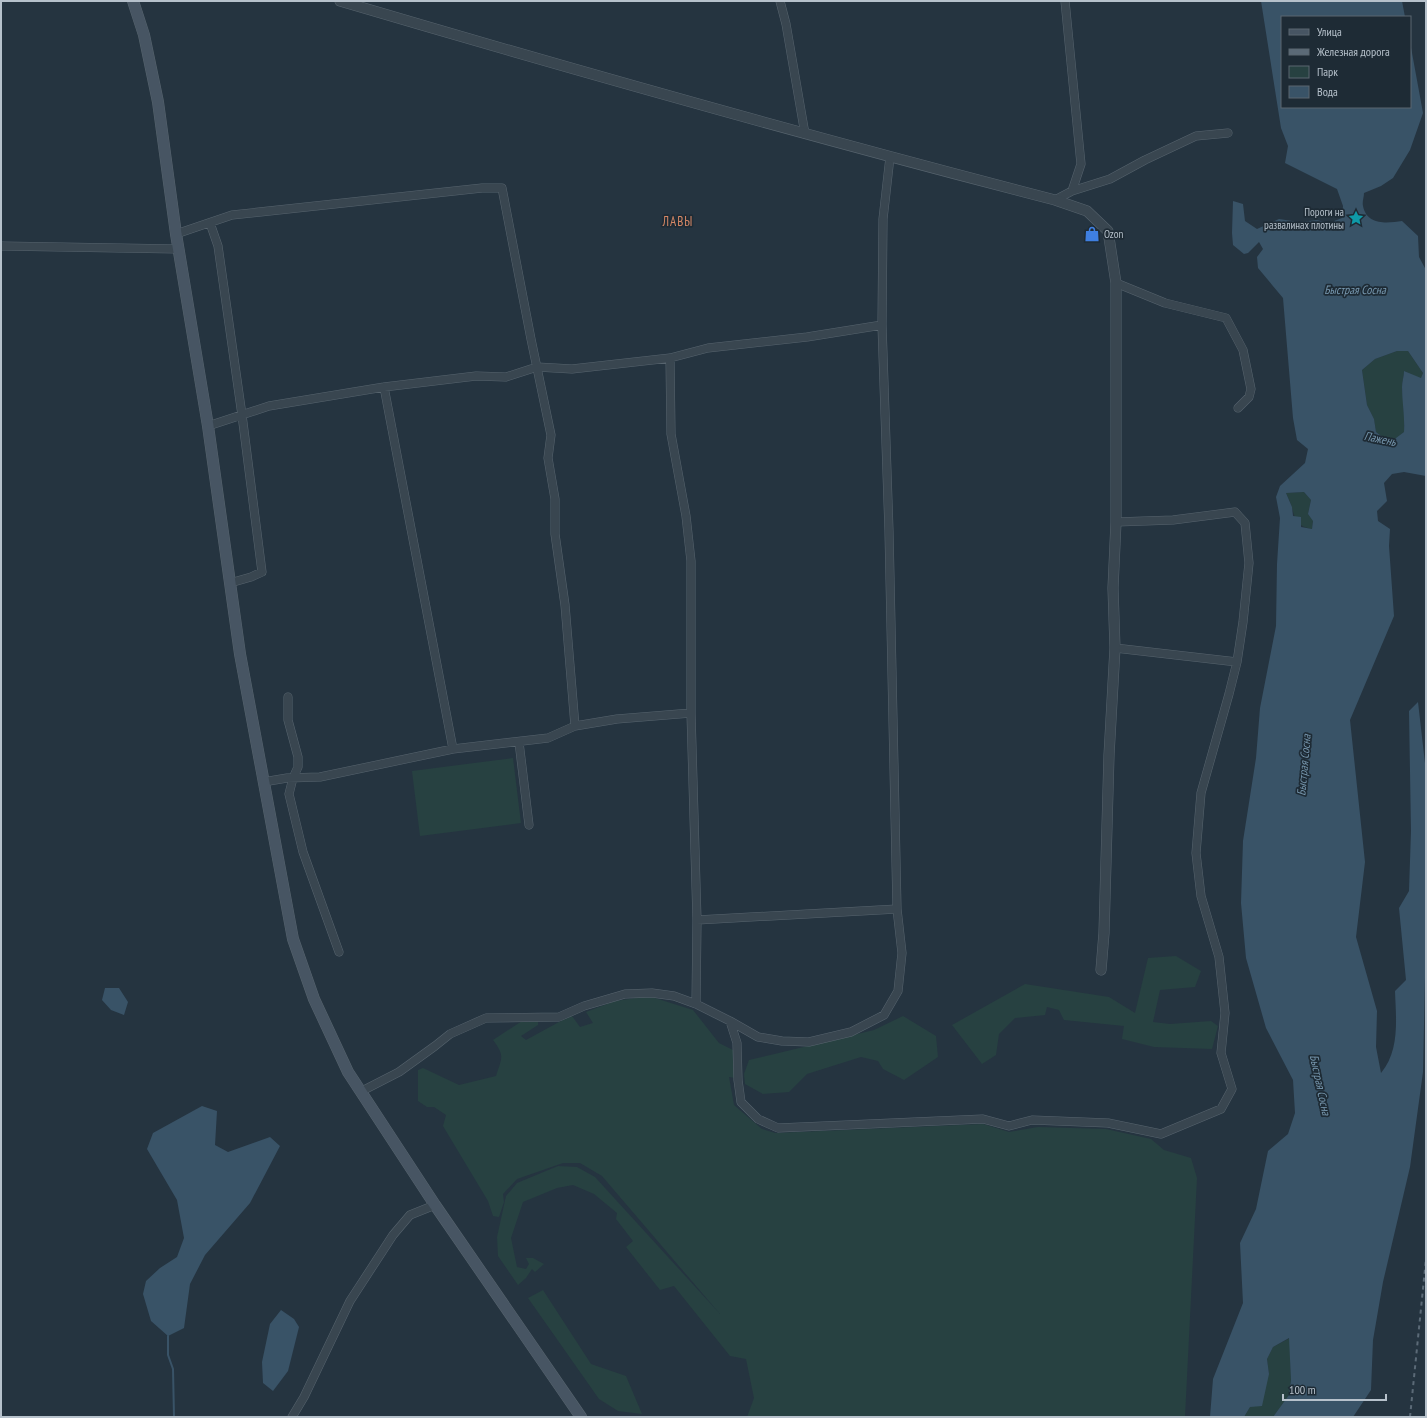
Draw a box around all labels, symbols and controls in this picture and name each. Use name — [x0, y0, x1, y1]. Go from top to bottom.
legend — [1281, 16, 1411, 108]
text: Улица — [1317, 24, 1342, 39]
text: Железная дорога — [1316, 44, 1390, 59]
text: Парк — [1317, 64, 1338, 79]
text: Вода — [1317, 84, 1338, 99]
place label: Пороги на развалинах плотины — [1264, 205, 1344, 232]
place icon: Пороги на развалинах плотины — [1347, 209, 1365, 227]
district label: ЛАВЫ — [662, 213, 693, 230]
shop icon: Ozon — [1083, 225, 1101, 243]
place label: Ozon — [1104, 227, 1123, 241]
water label: Быстрая Сосна — [1324, 282, 1387, 297]
water label: Пажень — [1363, 428, 1398, 449]
water label: Быстрая Сосна — [1293, 732, 1314, 796]
water label: Быстрая Сосна — [1307, 1053, 1334, 1118]
scale bar — [1283, 1376, 1386, 1402]
text: 100 m — [1289, 1382, 1316, 1397]

